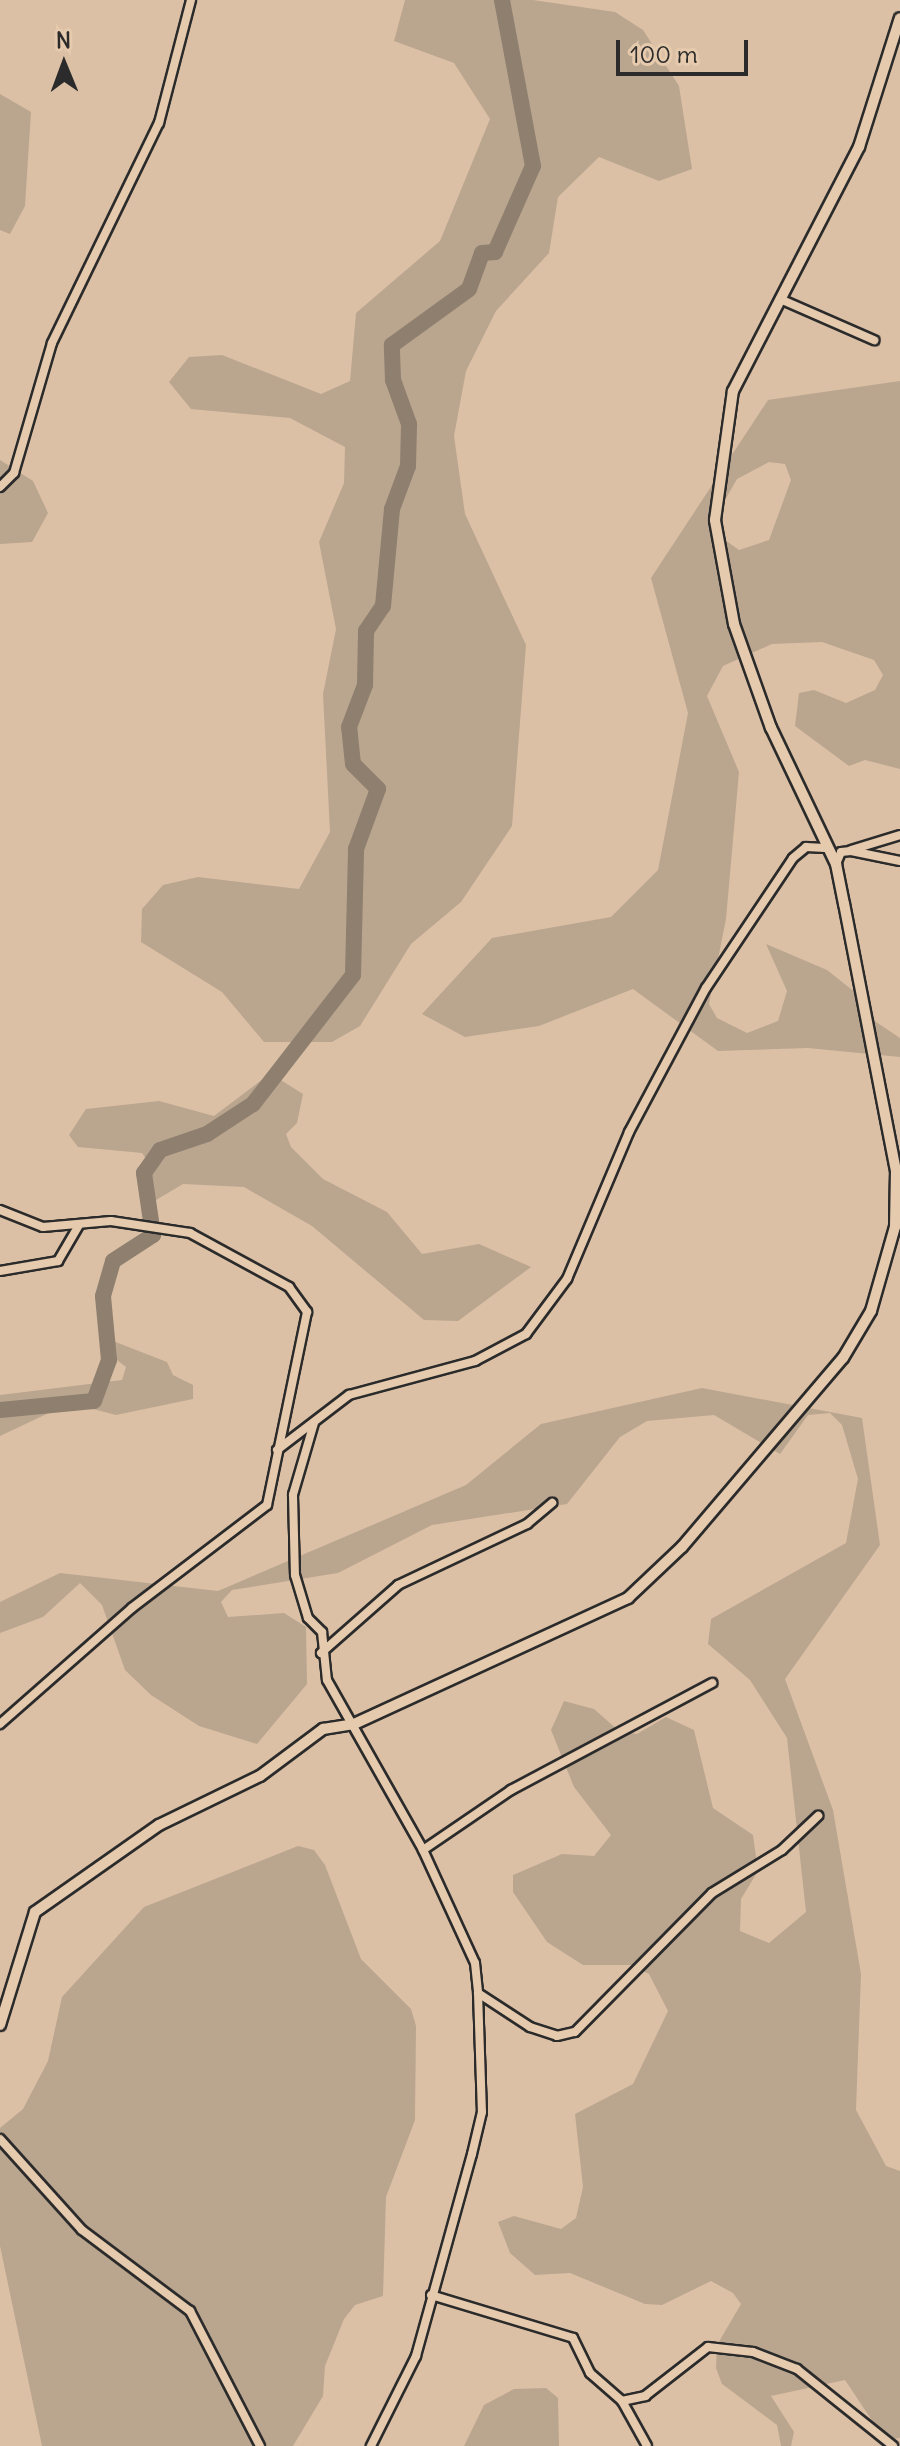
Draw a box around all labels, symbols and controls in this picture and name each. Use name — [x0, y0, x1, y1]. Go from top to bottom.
north arrow — [24, 24, 104, 104]
scale bar — [620, 24, 752, 74]
text: N — [56, 26, 71, 54]
text: 100 m — [630, 39, 698, 69]

